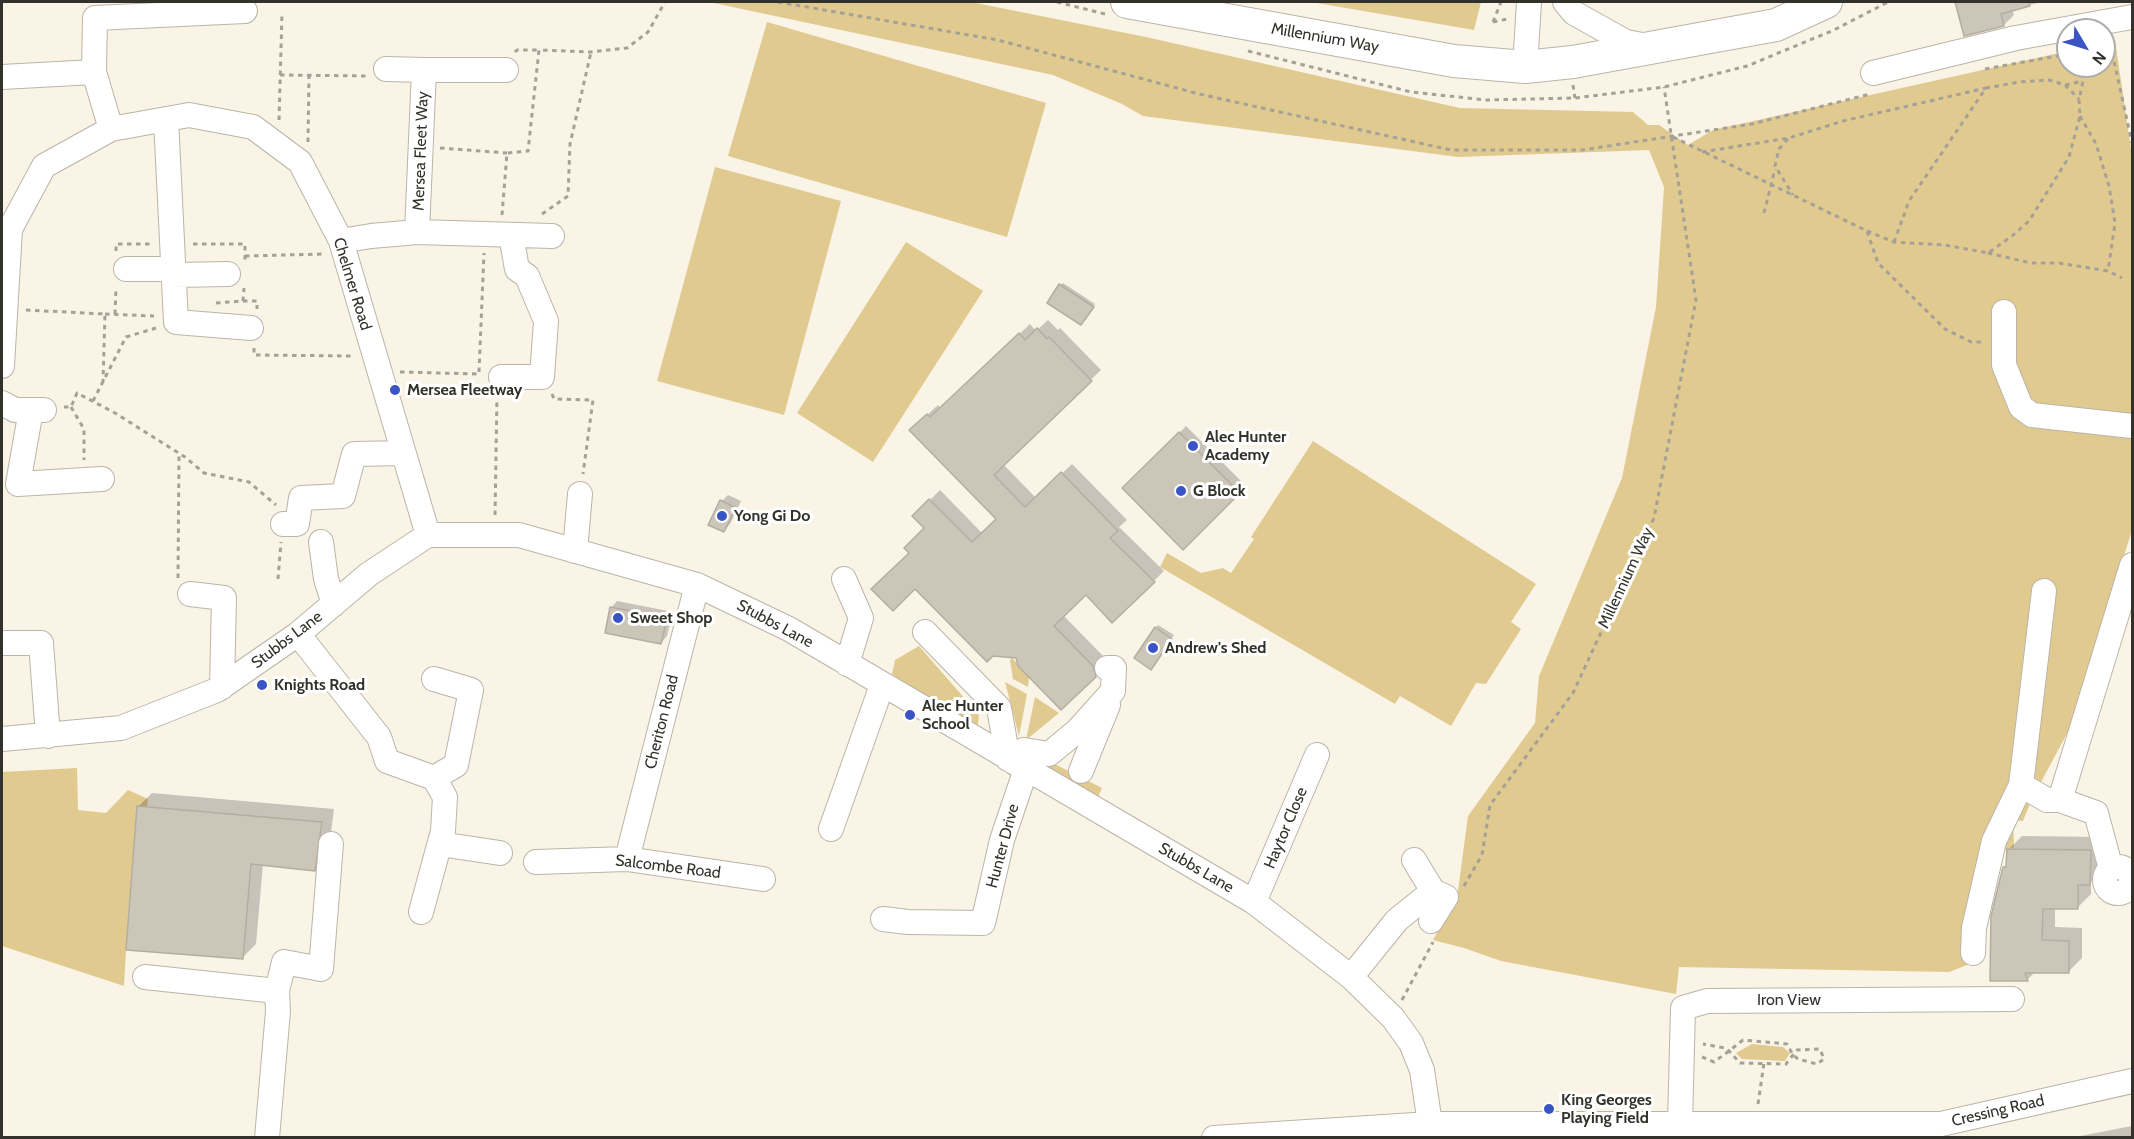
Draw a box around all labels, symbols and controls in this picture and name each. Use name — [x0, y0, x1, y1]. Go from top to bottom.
north arrow — [2056, 18, 2116, 78]
street label: Millennium Way — [1270, 19, 1380, 57]
text: N — [2088, 48, 2110, 68]
street label: Mersea Fleet Way — [409, 91, 433, 211]
street label: Chelmer Road — [329, 235, 375, 333]
place label: Mersea Fleetway — [407, 380, 522, 400]
marker: Mersea Fleetway — [388, 383, 402, 397]
place label: Alec Hunter Academy — [1205, 427, 1286, 465]
marker: Alec Hunter Academy — [1186, 439, 1200, 453]
place label: G Block — [1193, 481, 1245, 501]
marker: G Block — [1174, 484, 1188, 498]
place label: Yong Gi Do — [734, 506, 810, 526]
marker: Yong Gi Do — [715, 509, 729, 523]
street label: Millennium Way — [1594, 524, 1658, 632]
street label: Stubbs Lane — [734, 596, 816, 652]
street label: Stubbs Lane — [248, 607, 326, 673]
place label: Sweet Shop — [630, 608, 713, 628]
marker: Sweet Shop — [611, 611, 625, 625]
place label: Andrew's Shed — [1165, 638, 1266, 658]
marker: Andrew's Shed — [1146, 641, 1160, 655]
street label: Cheriton Road — [641, 673, 683, 771]
place label: Knights Road — [274, 675, 365, 695]
marker: Knights Road — [255, 678, 269, 692]
place label: Alec Hunter School — [922, 696, 1003, 734]
marker: Alec Hunter School — [903, 708, 917, 722]
street label: Haytor Close — [1260, 784, 1312, 872]
street label: Hunter Drive — [983, 802, 1023, 890]
street label: Stubbs Lane — [1155, 839, 1237, 897]
street label: Salcombe Road — [614, 851, 722, 883]
street label: Iron View — [1757, 990, 1821, 1010]
place label: King Georges Playing Field — [1561, 1090, 1652, 1128]
street label: Cressing Road — [1950, 1091, 2046, 1131]
marker: King Georges Playing Field — [1542, 1102, 1556, 1116]

